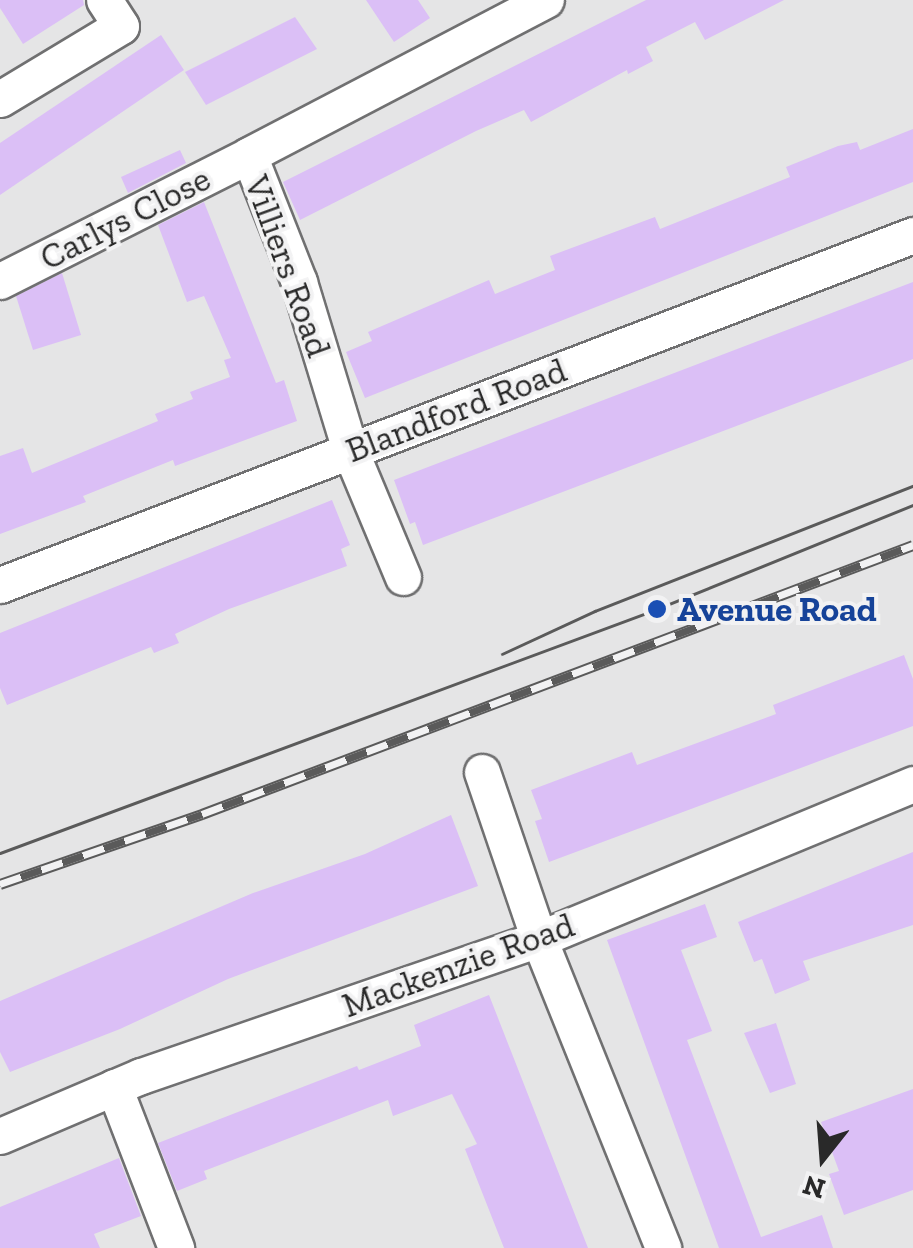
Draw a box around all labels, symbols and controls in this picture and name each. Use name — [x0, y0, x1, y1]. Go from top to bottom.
street label: Carlys Close — [33, 157, 217, 279]
street label: Villiers Road — [236, 170, 340, 362]
street label: Blandford Road — [340, 349, 572, 471]
place label: Avenue Road — [677, 588, 877, 630]
marker: Avenue Road — [646, 598, 668, 620]
street label: Mackenzie Road — [336, 904, 580, 1026]
north arrow — [773, 1108, 873, 1208]
text: N — [799, 1168, 829, 1206]

